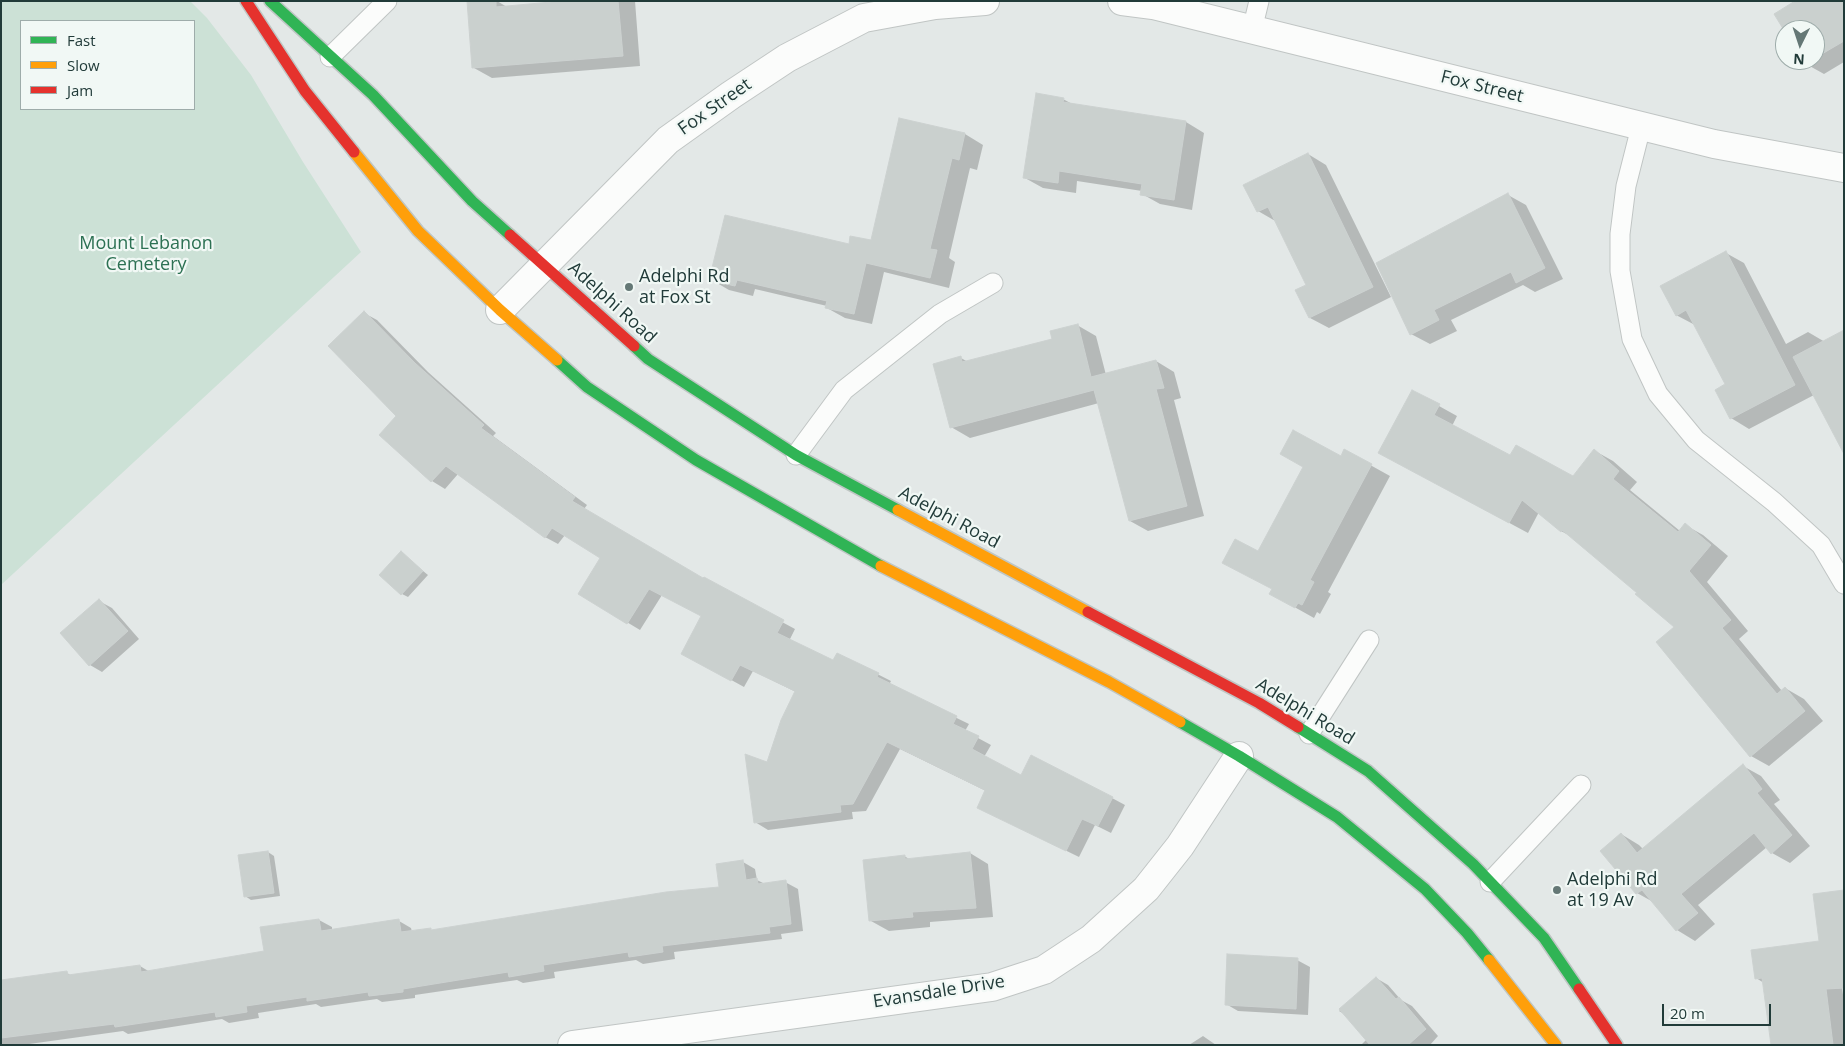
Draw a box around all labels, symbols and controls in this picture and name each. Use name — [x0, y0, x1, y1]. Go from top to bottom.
legend — [20, 20, 195, 110]
north arrow — [1775, 20, 1825, 70]
text: Fast — [67, 30, 96, 50]
text: N — [1793, 50, 1805, 69]
text: Slow — [67, 55, 100, 75]
street label: Fox Street — [1438, 66, 1526, 108]
street label: Fox Street — [674, 74, 756, 140]
text: Jam — [67, 80, 93, 100]
park label: Mount Lebanon Cemetery — [79, 233, 213, 276]
street label: Adelphi Road — [563, 258, 661, 348]
place label: Adelphi Rd at Fox St — [639, 266, 729, 308]
marker: Adelphi Rd at Fox St — [623, 281, 635, 293]
street label: Adelphi Road — [895, 482, 1003, 554]
street label: Adelphi Road — [1252, 674, 1358, 750]
place label: Adelphi Rd at 19 Av — [1567, 869, 1657, 912]
marker: Adelphi Rd at 19 Av — [1551, 884, 1563, 896]
street label: Evansdale Drive — [872, 971, 1006, 1013]
scale bar — [1665, 994, 1774, 1026]
text: 20 m — [1670, 1003, 1705, 1023]

